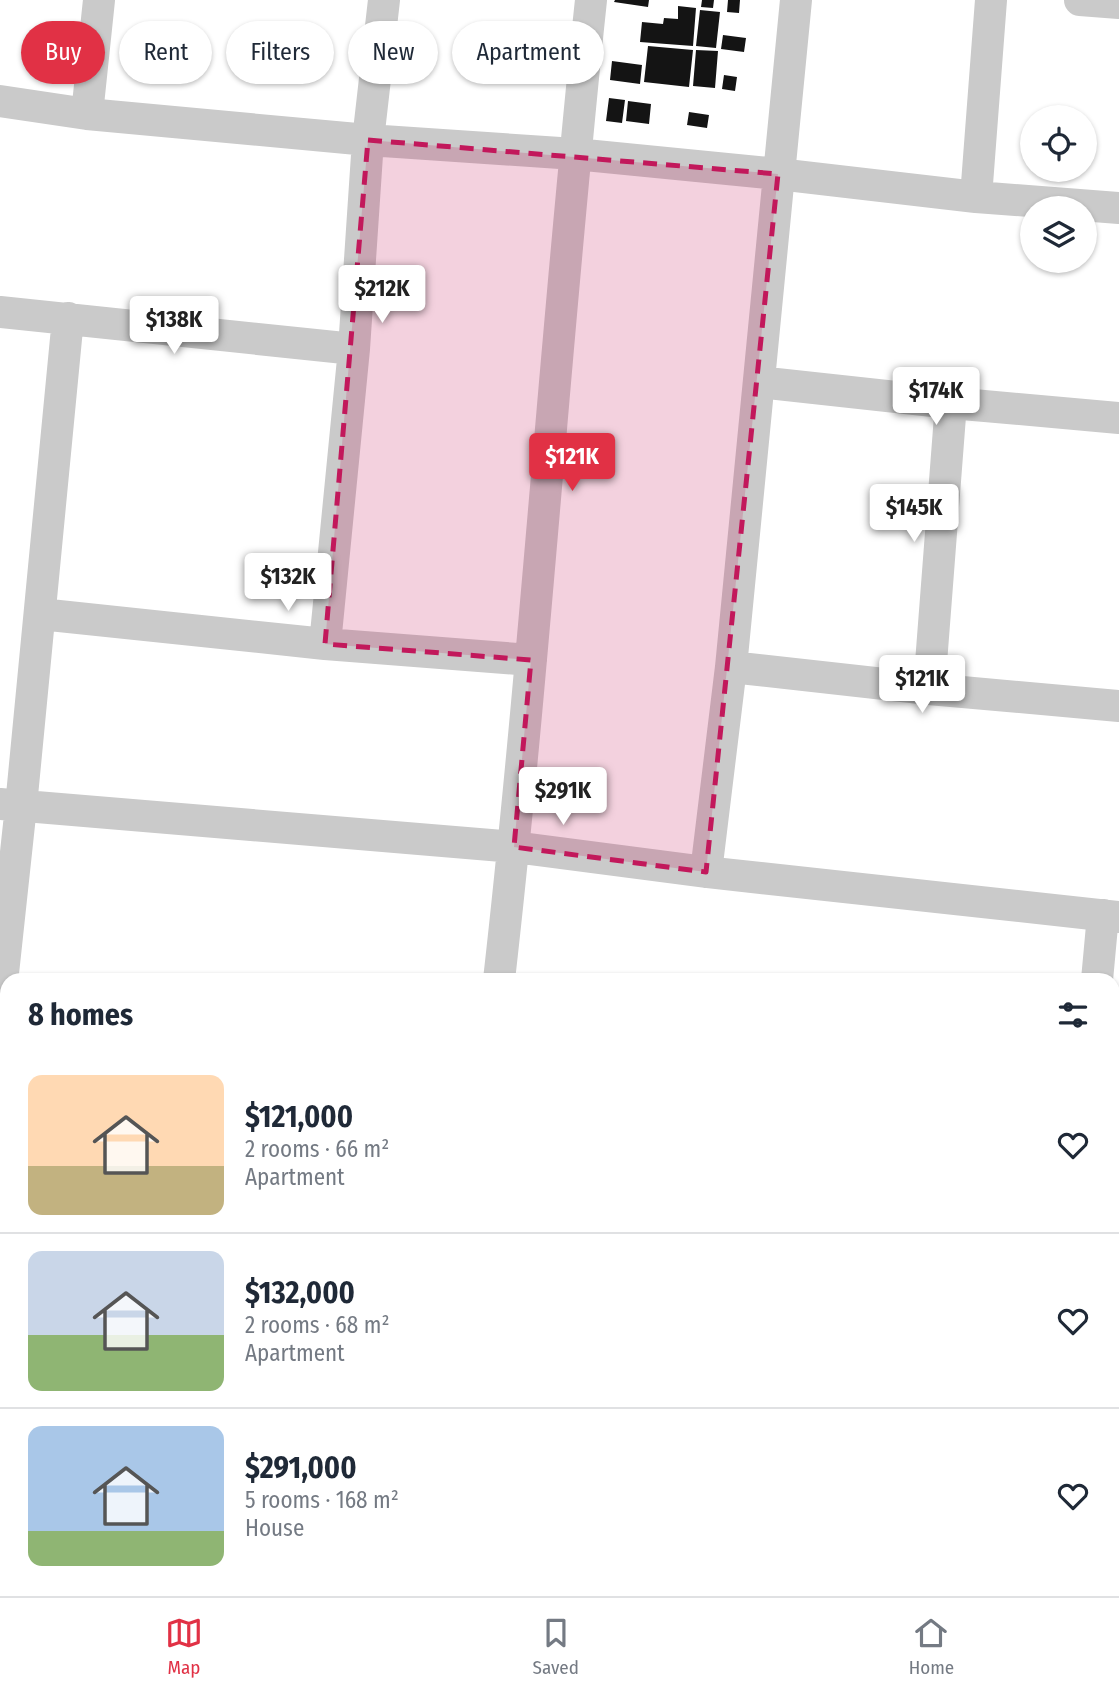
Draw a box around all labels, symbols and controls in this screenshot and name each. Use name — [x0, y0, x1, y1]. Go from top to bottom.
chip: Buy — [21, 21, 105, 84]
chip: Rent — [119, 21, 212, 84]
chip: Filters — [226, 21, 334, 84]
chip: New — [348, 21, 438, 84]
chip: Apartment — [452, 21, 604, 84]
map controls — [1020, 105, 1097, 273]
button: locate — [1020, 105, 1097, 182]
button: layers — [1020, 196, 1097, 273]
pin: $212K — [333, 266, 431, 325]
text: $212K — [354, 274, 410, 302]
pin: $138K — [125, 296, 223, 356]
text: $138K — [146, 305, 202, 333]
pin: $174K — [887, 368, 985, 427]
text: $174K — [909, 376, 963, 404]
pin: $121K — [523, 434, 621, 493]
text: $121K — [545, 442, 599, 470]
pin: $145K — [865, 484, 963, 544]
text: $145K — [886, 493, 942, 521]
pin: $132K — [239, 554, 337, 613]
text: $132K — [260, 562, 316, 590]
pin: $121K — [873, 656, 971, 715]
text: $121K — [895, 664, 949, 692]
pin: $291K — [514, 768, 612, 827]
text: $291K — [535, 776, 591, 804]
icon: filters — [1054, 996, 1092, 1034]
text: 8 homes — [28, 997, 133, 1033]
text: $121,000 — [245, 1099, 353, 1135]
icon: home — [84, 1103, 168, 1187]
icon: heart — [1054, 1126, 1092, 1164]
text: 2 rooms · 66 m² — [245, 1135, 389, 1163]
text: Apartment — [245, 1163, 345, 1191]
text: $132,000 — [245, 1275, 355, 1311]
icon: home — [84, 1279, 168, 1363]
icon: heart — [1054, 1302, 1092, 1340]
text: 2 rooms · 68 m² — [245, 1311, 390, 1339]
text: Apartment — [245, 1339, 345, 1367]
text: $291,000 — [245, 1450, 357, 1486]
icon: home — [84, 1454, 168, 1538]
icon: heart — [1054, 1477, 1092, 1515]
text: 5 rooms · 168 m² — [245, 1486, 399, 1514]
text: House — [245, 1514, 304, 1542]
tab: Map — [165, 1614, 203, 1679]
tab: Saved — [533, 1614, 579, 1679]
tab: Home — [909, 1614, 954, 1679]

